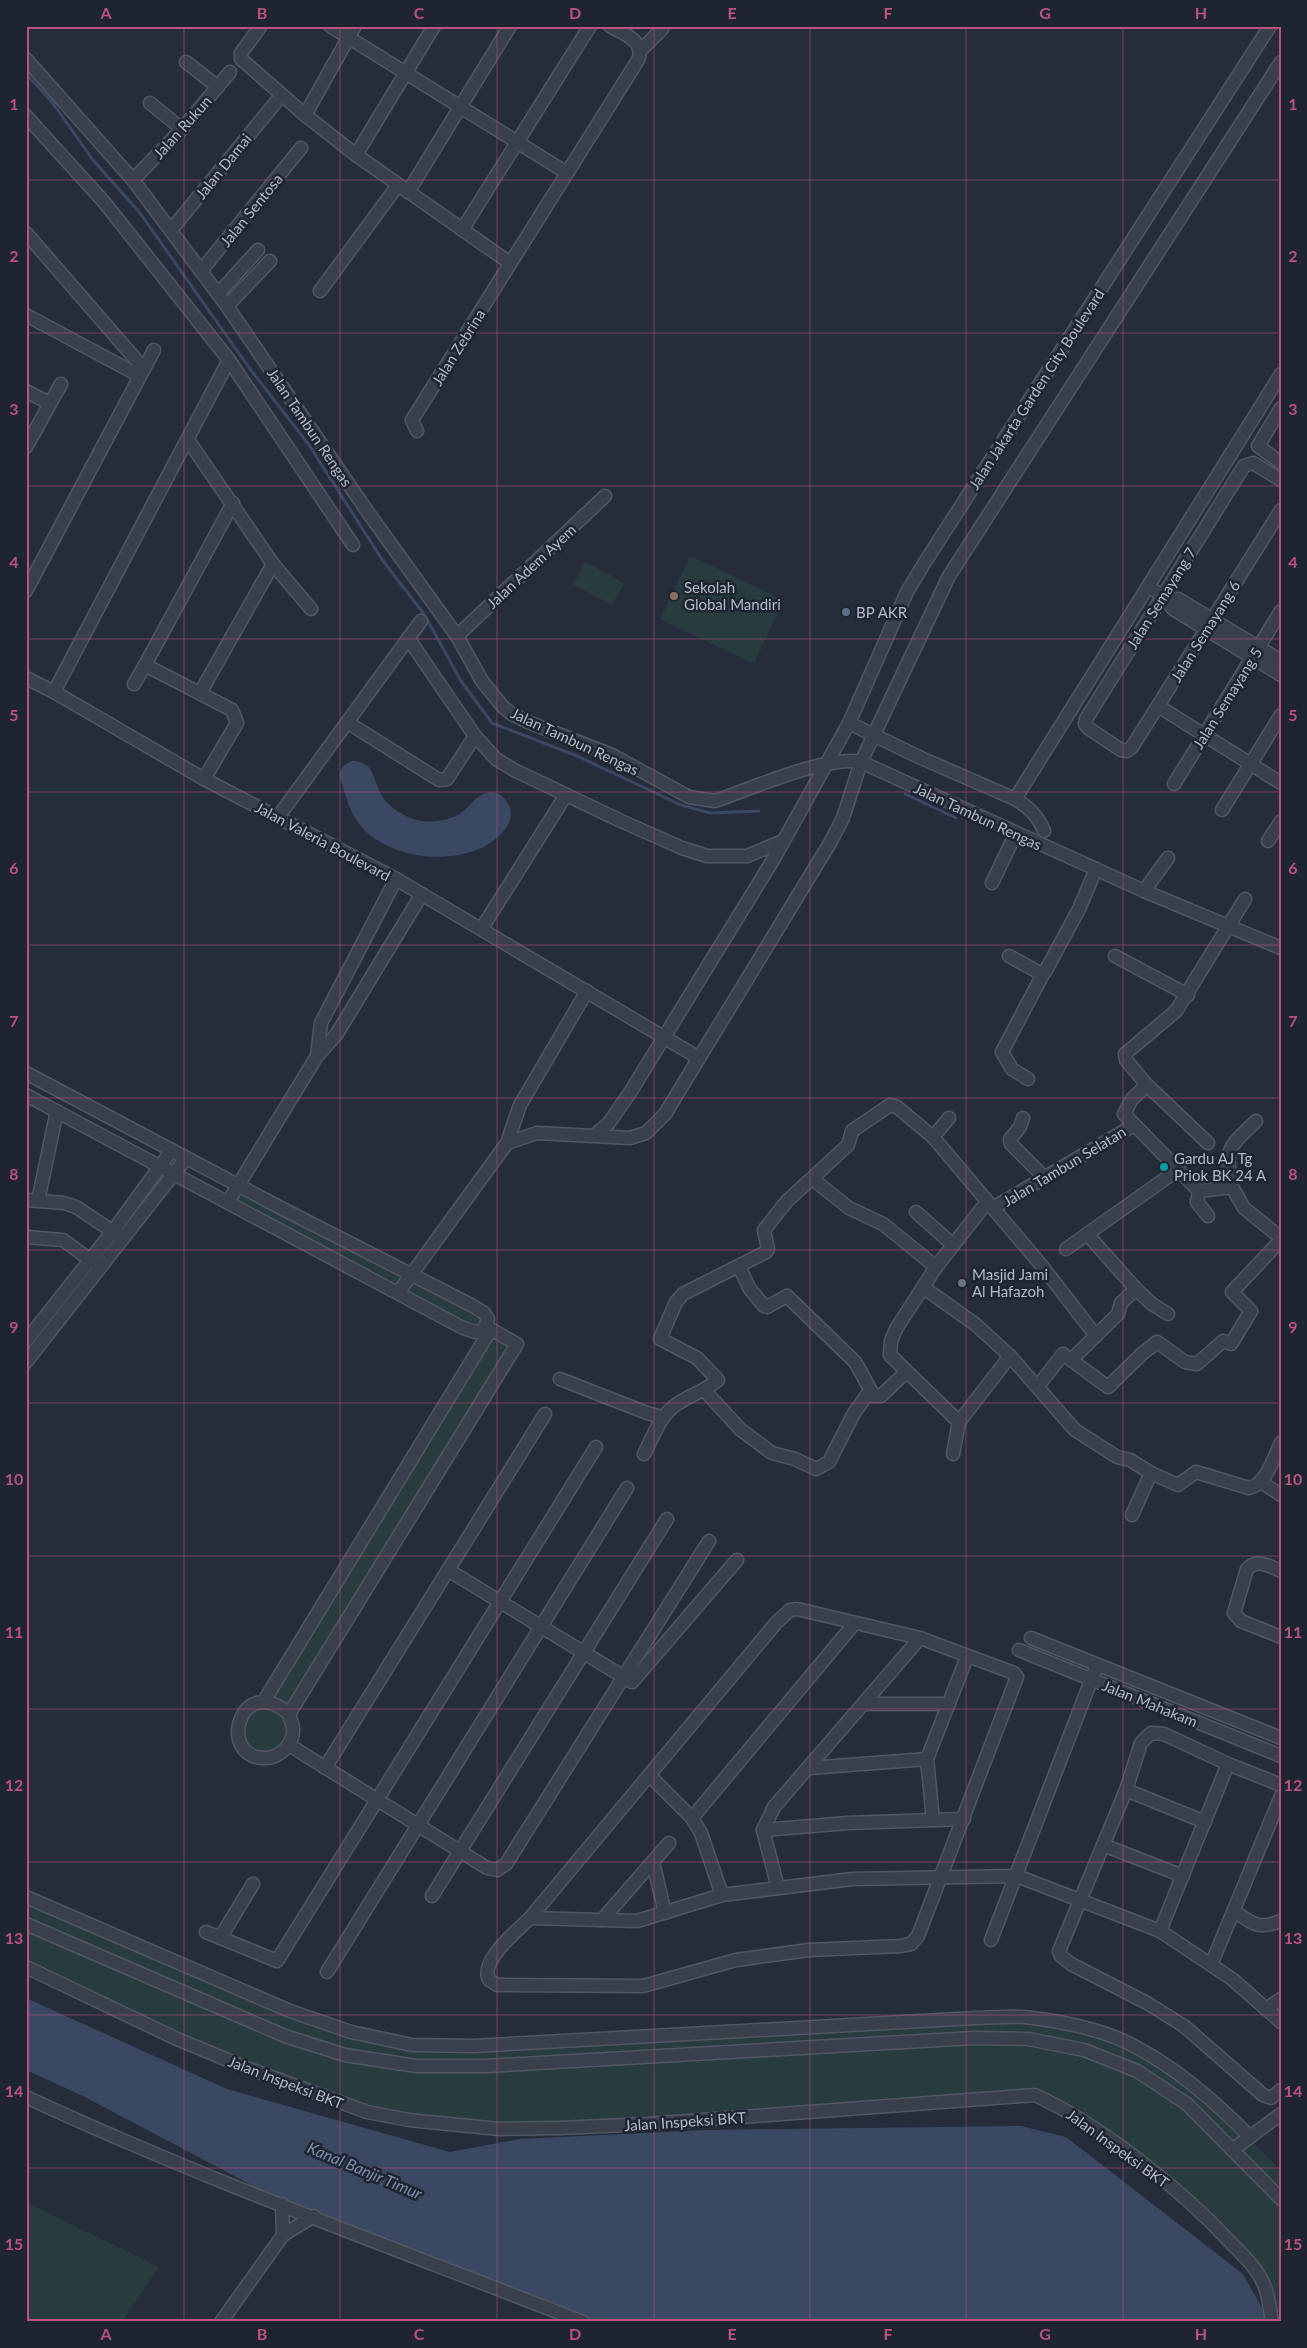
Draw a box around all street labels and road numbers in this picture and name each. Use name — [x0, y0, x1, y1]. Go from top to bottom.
street label: Jalan Rukun — [149, 92, 215, 162]
street label: Jalan Damai — [191, 130, 255, 202]
street label: Jalan Sentosa — [216, 170, 286, 250]
street label: Jalan Jakarta Garden City Boulevard — [964, 285, 1108, 493]
street label: Jalan Zebrina — [427, 306, 489, 388]
street label: Jalan Tambun Rengas — [264, 364, 356, 490]
street label: Jalan Adem Ayem — [483, 520, 579, 612]
street label: Jalan Semayang 7 — [1123, 544, 1200, 652]
street label: Jalan Semayang 6 — [1167, 577, 1244, 685]
street label: Jalan Semayang 5 — [1189, 644, 1265, 752]
street label: Jalan Tambun Rengas — [508, 703, 642, 779]
street label: Jalan Tambun Rengas — [911, 778, 1045, 854]
street label: Jalan Valeria Boulevard — [252, 798, 394, 884]
street label: Jalan Tambun Selatan — [999, 1122, 1129, 1210]
street label: Jalan Mahakam — [1100, 1676, 1200, 1730]
street label: Jalan Inspeksi BKT — [226, 2052, 346, 2112]
street label: Jalan Inspeksi BKT — [1063, 2105, 1173, 2191]
street label: Jalan Inspeksi BKT — [624, 2108, 747, 2134]

